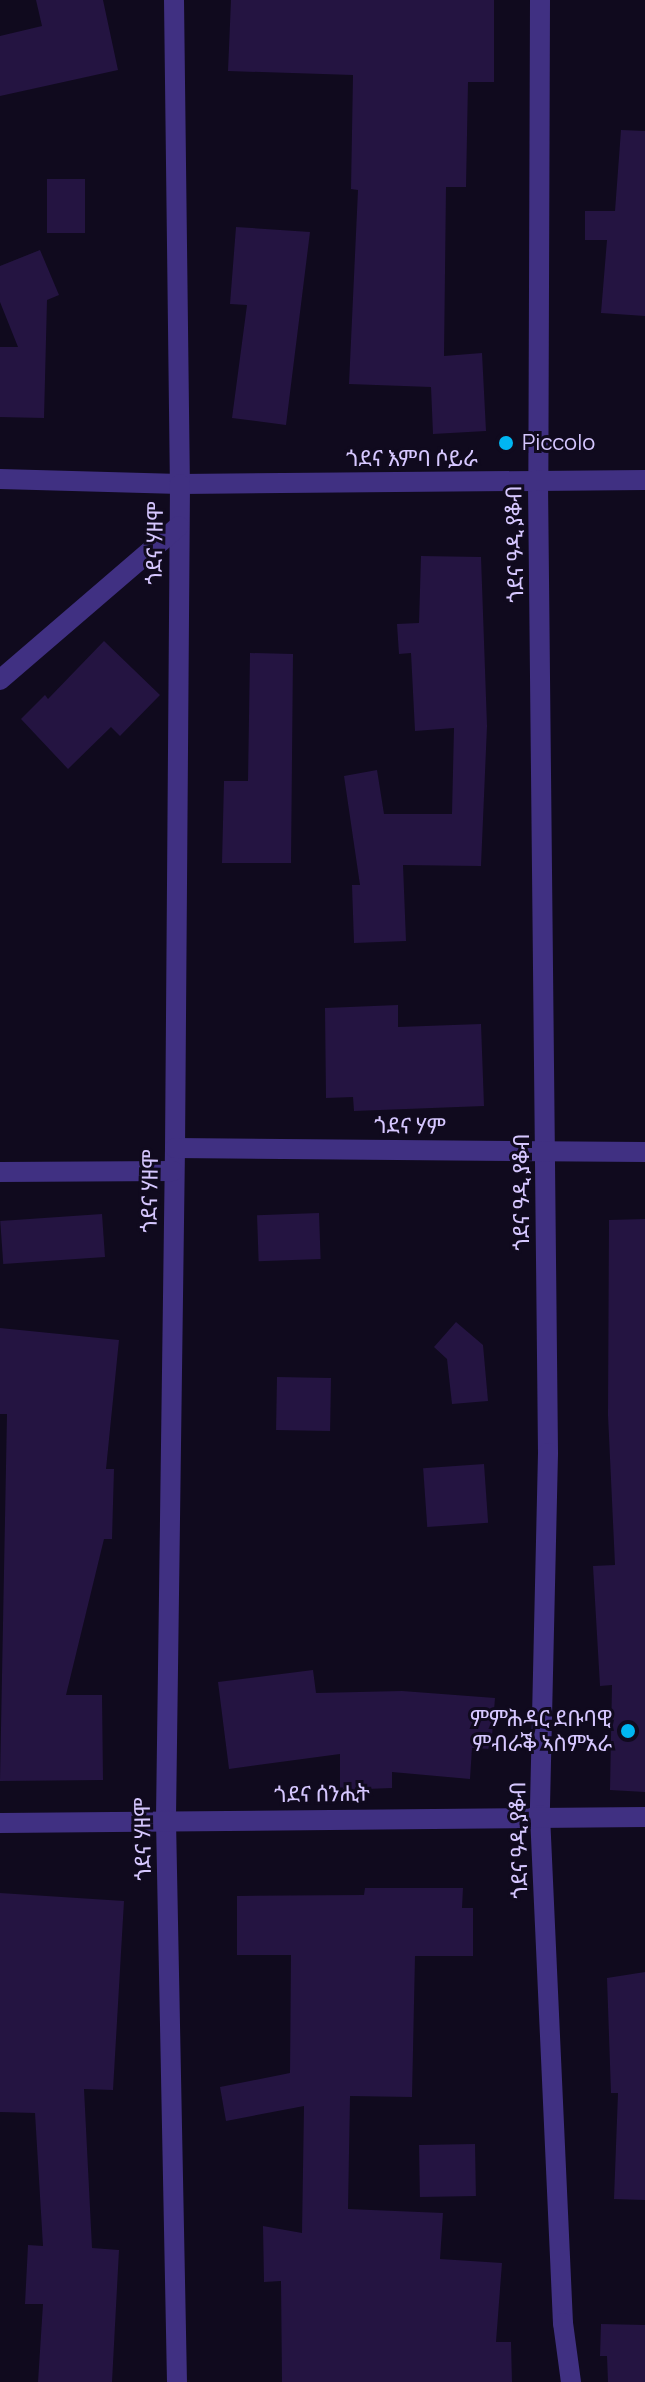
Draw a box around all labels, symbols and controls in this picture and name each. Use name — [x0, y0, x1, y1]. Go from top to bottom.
place label: Piccolo — [522, 430, 595, 456]
marker: Piccolo — [497, 434, 515, 452]
street label: ጎደና እምባ ሶይራ — [346, 446, 478, 472]
street label: ጎደና ዓዲ ያቆብ — [501, 485, 529, 603]
street label: ጎደና ሃዘሞ — [141, 501, 169, 585]
street label: ጎደና ሃም — [374, 1112, 446, 1140]
street label: ጎደና ዓዲ ያቆብ — [509, 1133, 535, 1251]
street label: ጎደና ሃዘሞ — [136, 1149, 164, 1233]
place label: ምምሕዳር ደቡባዊ ምብራቕ ኣስምአራ — [470, 1705, 612, 1756]
marker: ምምሕዳር ደቡባዊ ምብራቕ ኣስምአራ — [619, 1722, 637, 1740]
street label: ጎደና ሰንሒት — [274, 1780, 370, 1808]
street label: ጎደና ዓዲ ያቆብ — [505, 1781, 533, 1899]
street label: ጎደና ሃዘሞ — [129, 1797, 157, 1881]

